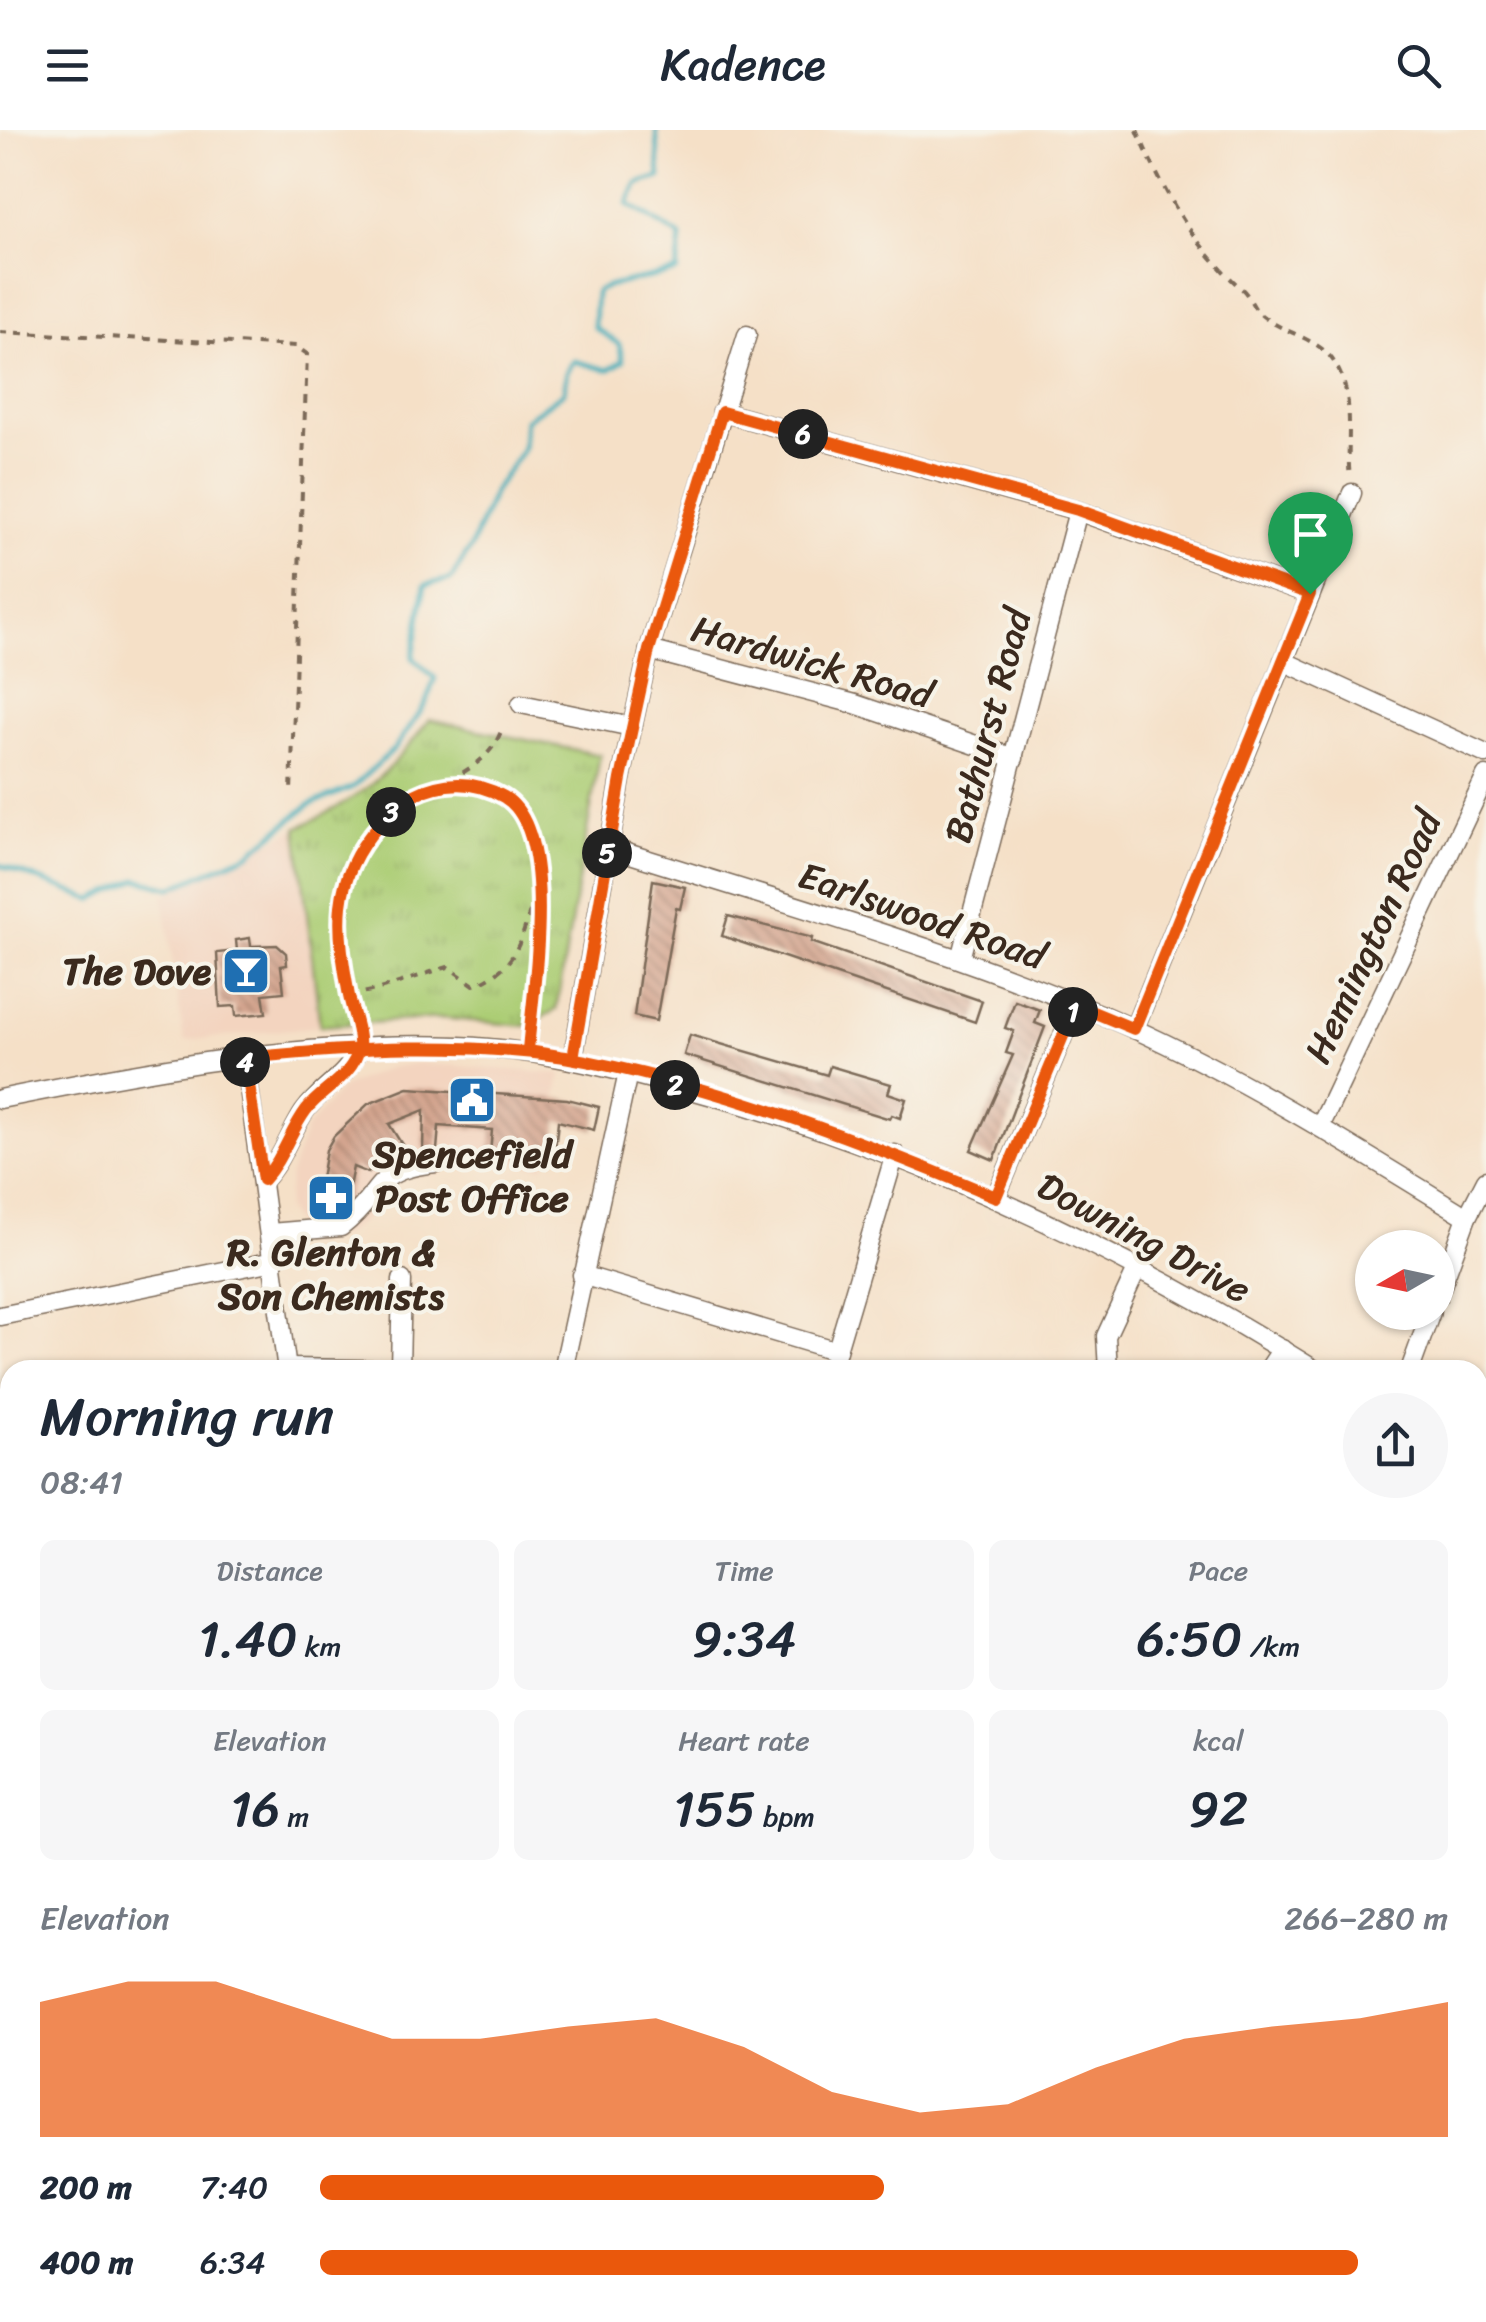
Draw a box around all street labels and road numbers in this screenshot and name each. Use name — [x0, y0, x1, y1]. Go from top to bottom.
street label: Hardwick Road — [683, 596, 943, 729]
street label: Bathurst Road — [925, 598, 1052, 851]
street label: Hemington Road — [1285, 796, 1462, 1075]
street label: Earlswood Road — [789, 842, 1058, 991]
street label: Downing Drive — [1025, 1153, 1263, 1323]

